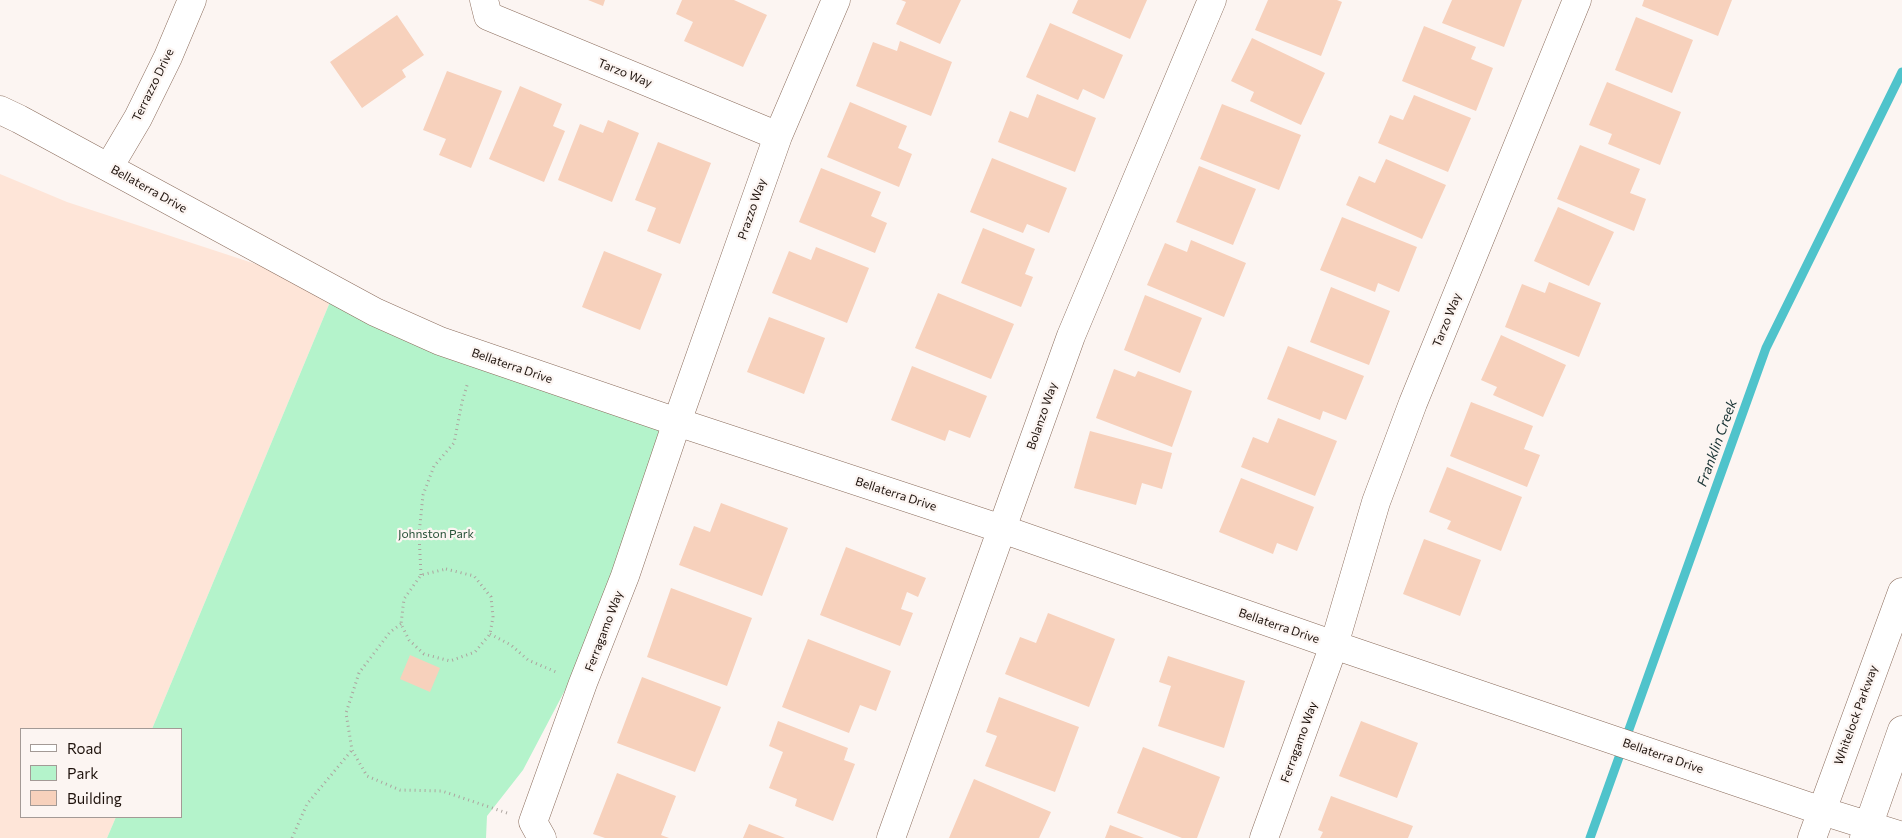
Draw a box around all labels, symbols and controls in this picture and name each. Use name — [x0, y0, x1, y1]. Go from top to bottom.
street label: Terrazzo Drive — [129, 46, 177, 124]
street label: Tarzo Way — [596, 56, 654, 90]
street label: Bellaterra Drive — [108, 162, 190, 216]
street label: Prazzo Way — [735, 176, 769, 242]
street label: Tarzo Way — [1430, 291, 1464, 349]
street label: Bellaterra Drive — [470, 345, 554, 387]
street label: Bolanzo Way — [1024, 380, 1060, 452]
water label: Franklin Creek — [1693, 397, 1741, 489]
street label: Bellaterra Drive — [854, 474, 938, 514]
park label: Johnston Park — [398, 527, 474, 541]
street label: Ferragamo Way — [582, 589, 626, 673]
street label: Bellaterra Drive — [1237, 605, 1321, 647]
street label: Whitelock Parkway — [1831, 663, 1881, 767]
street label: Ferragamo Way — [1278, 699, 1320, 785]
legend — [20, 728, 182, 818]
street label: Bellaterra Drive — [1621, 735, 1705, 777]
text: Road — [67, 739, 102, 757]
text: Park — [67, 764, 98, 782]
text: Building — [67, 789, 122, 807]

